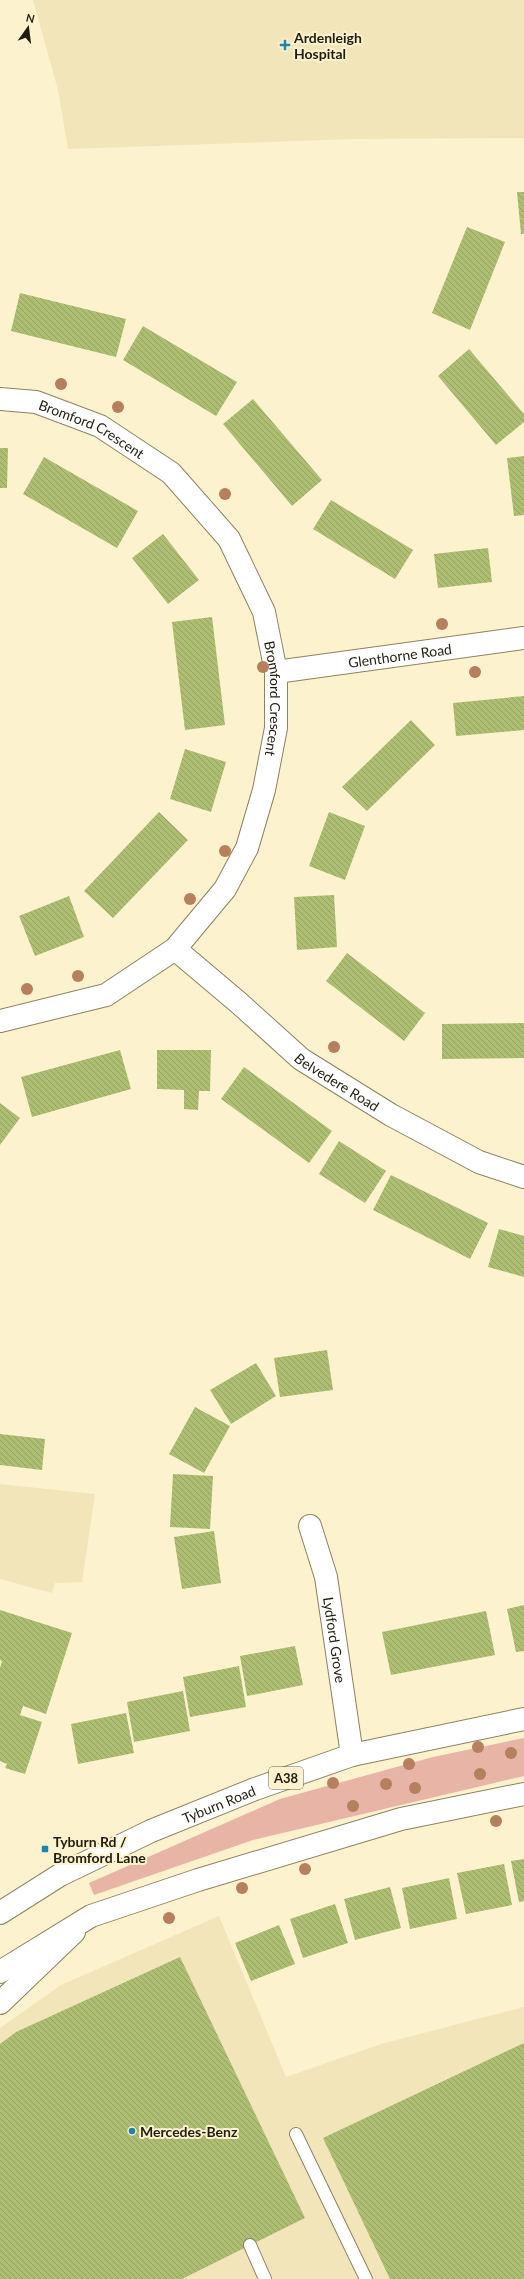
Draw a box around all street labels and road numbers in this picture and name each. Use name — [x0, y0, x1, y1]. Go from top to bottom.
street label: Bromford Crescent — [37, 395, 148, 462]
street label: Bromford Crescent — [261, 639, 285, 758]
street label: Glenthorne Road — [347, 640, 453, 671]
street label: Belvedere Road — [291, 1049, 383, 1114]
street label: Lydford Grove — [321, 1596, 350, 1684]
road number: A38 — [269, 1767, 303, 1789]
street label: Tyburn Road — [179, 1781, 258, 1826]

